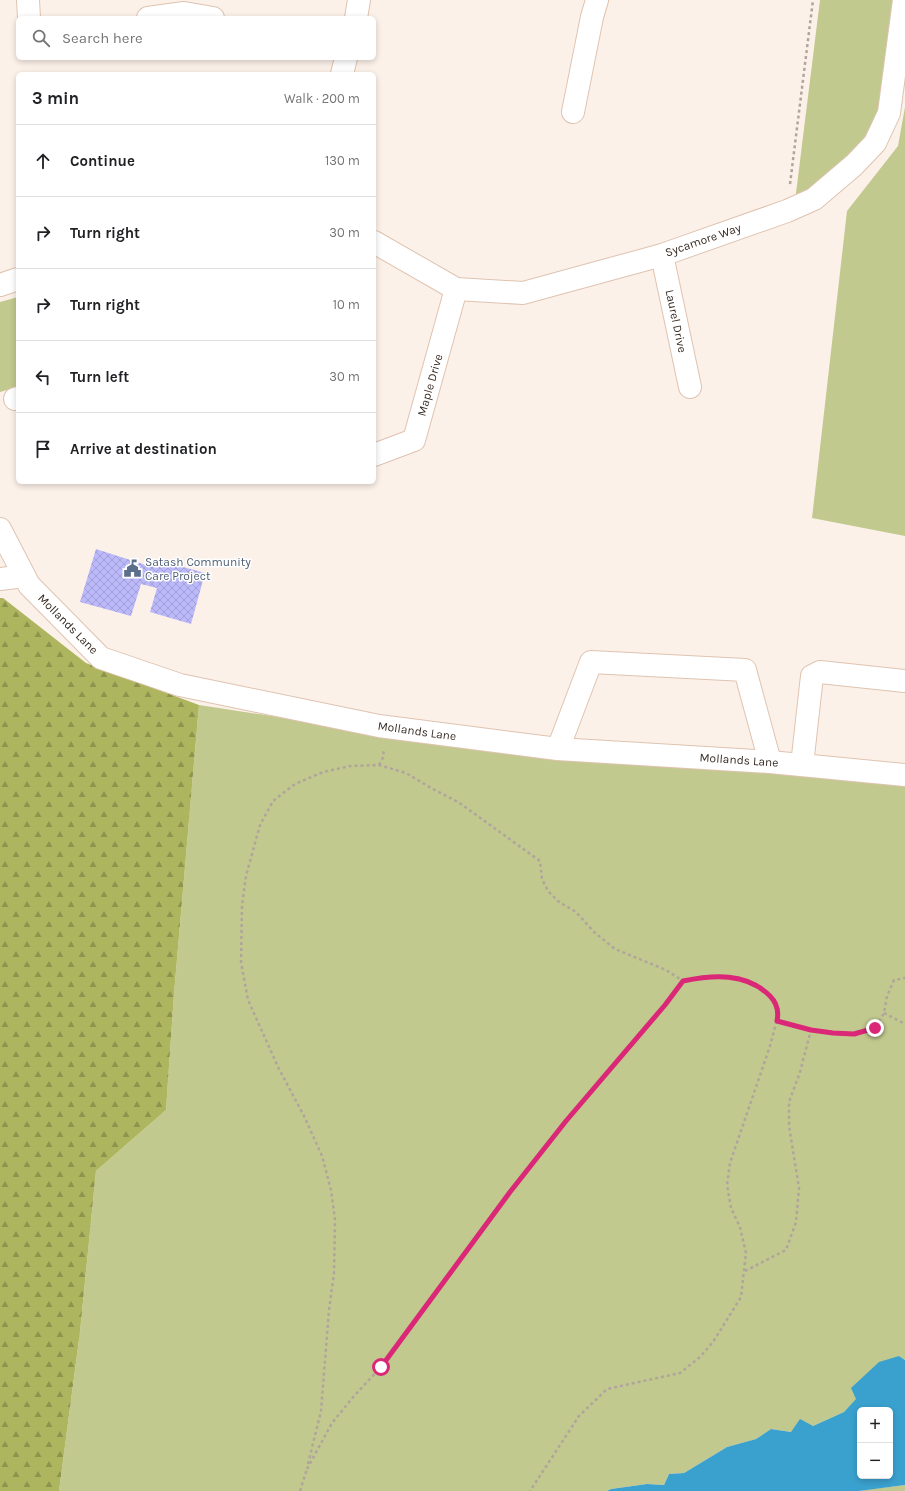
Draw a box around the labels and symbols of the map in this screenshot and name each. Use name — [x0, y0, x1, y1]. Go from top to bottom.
street label: Sycamore Way — [663, 220, 743, 260]
street label: Laurel Drive — [662, 288, 690, 354]
street label: Maple Drive — [414, 352, 446, 418]
place label: Satash Community Care Project — [145, 555, 251, 583]
public building icon: Satash Community Care Project — [122, 559, 142, 579]
street label: Mollands Lane — [35, 591, 101, 657]
street label: Mollands Lane — [377, 719, 457, 743]
street label: Mollands Lane — [699, 750, 779, 770]
route end — [866, 1019, 884, 1037]
route start — [372, 1358, 390, 1376]

